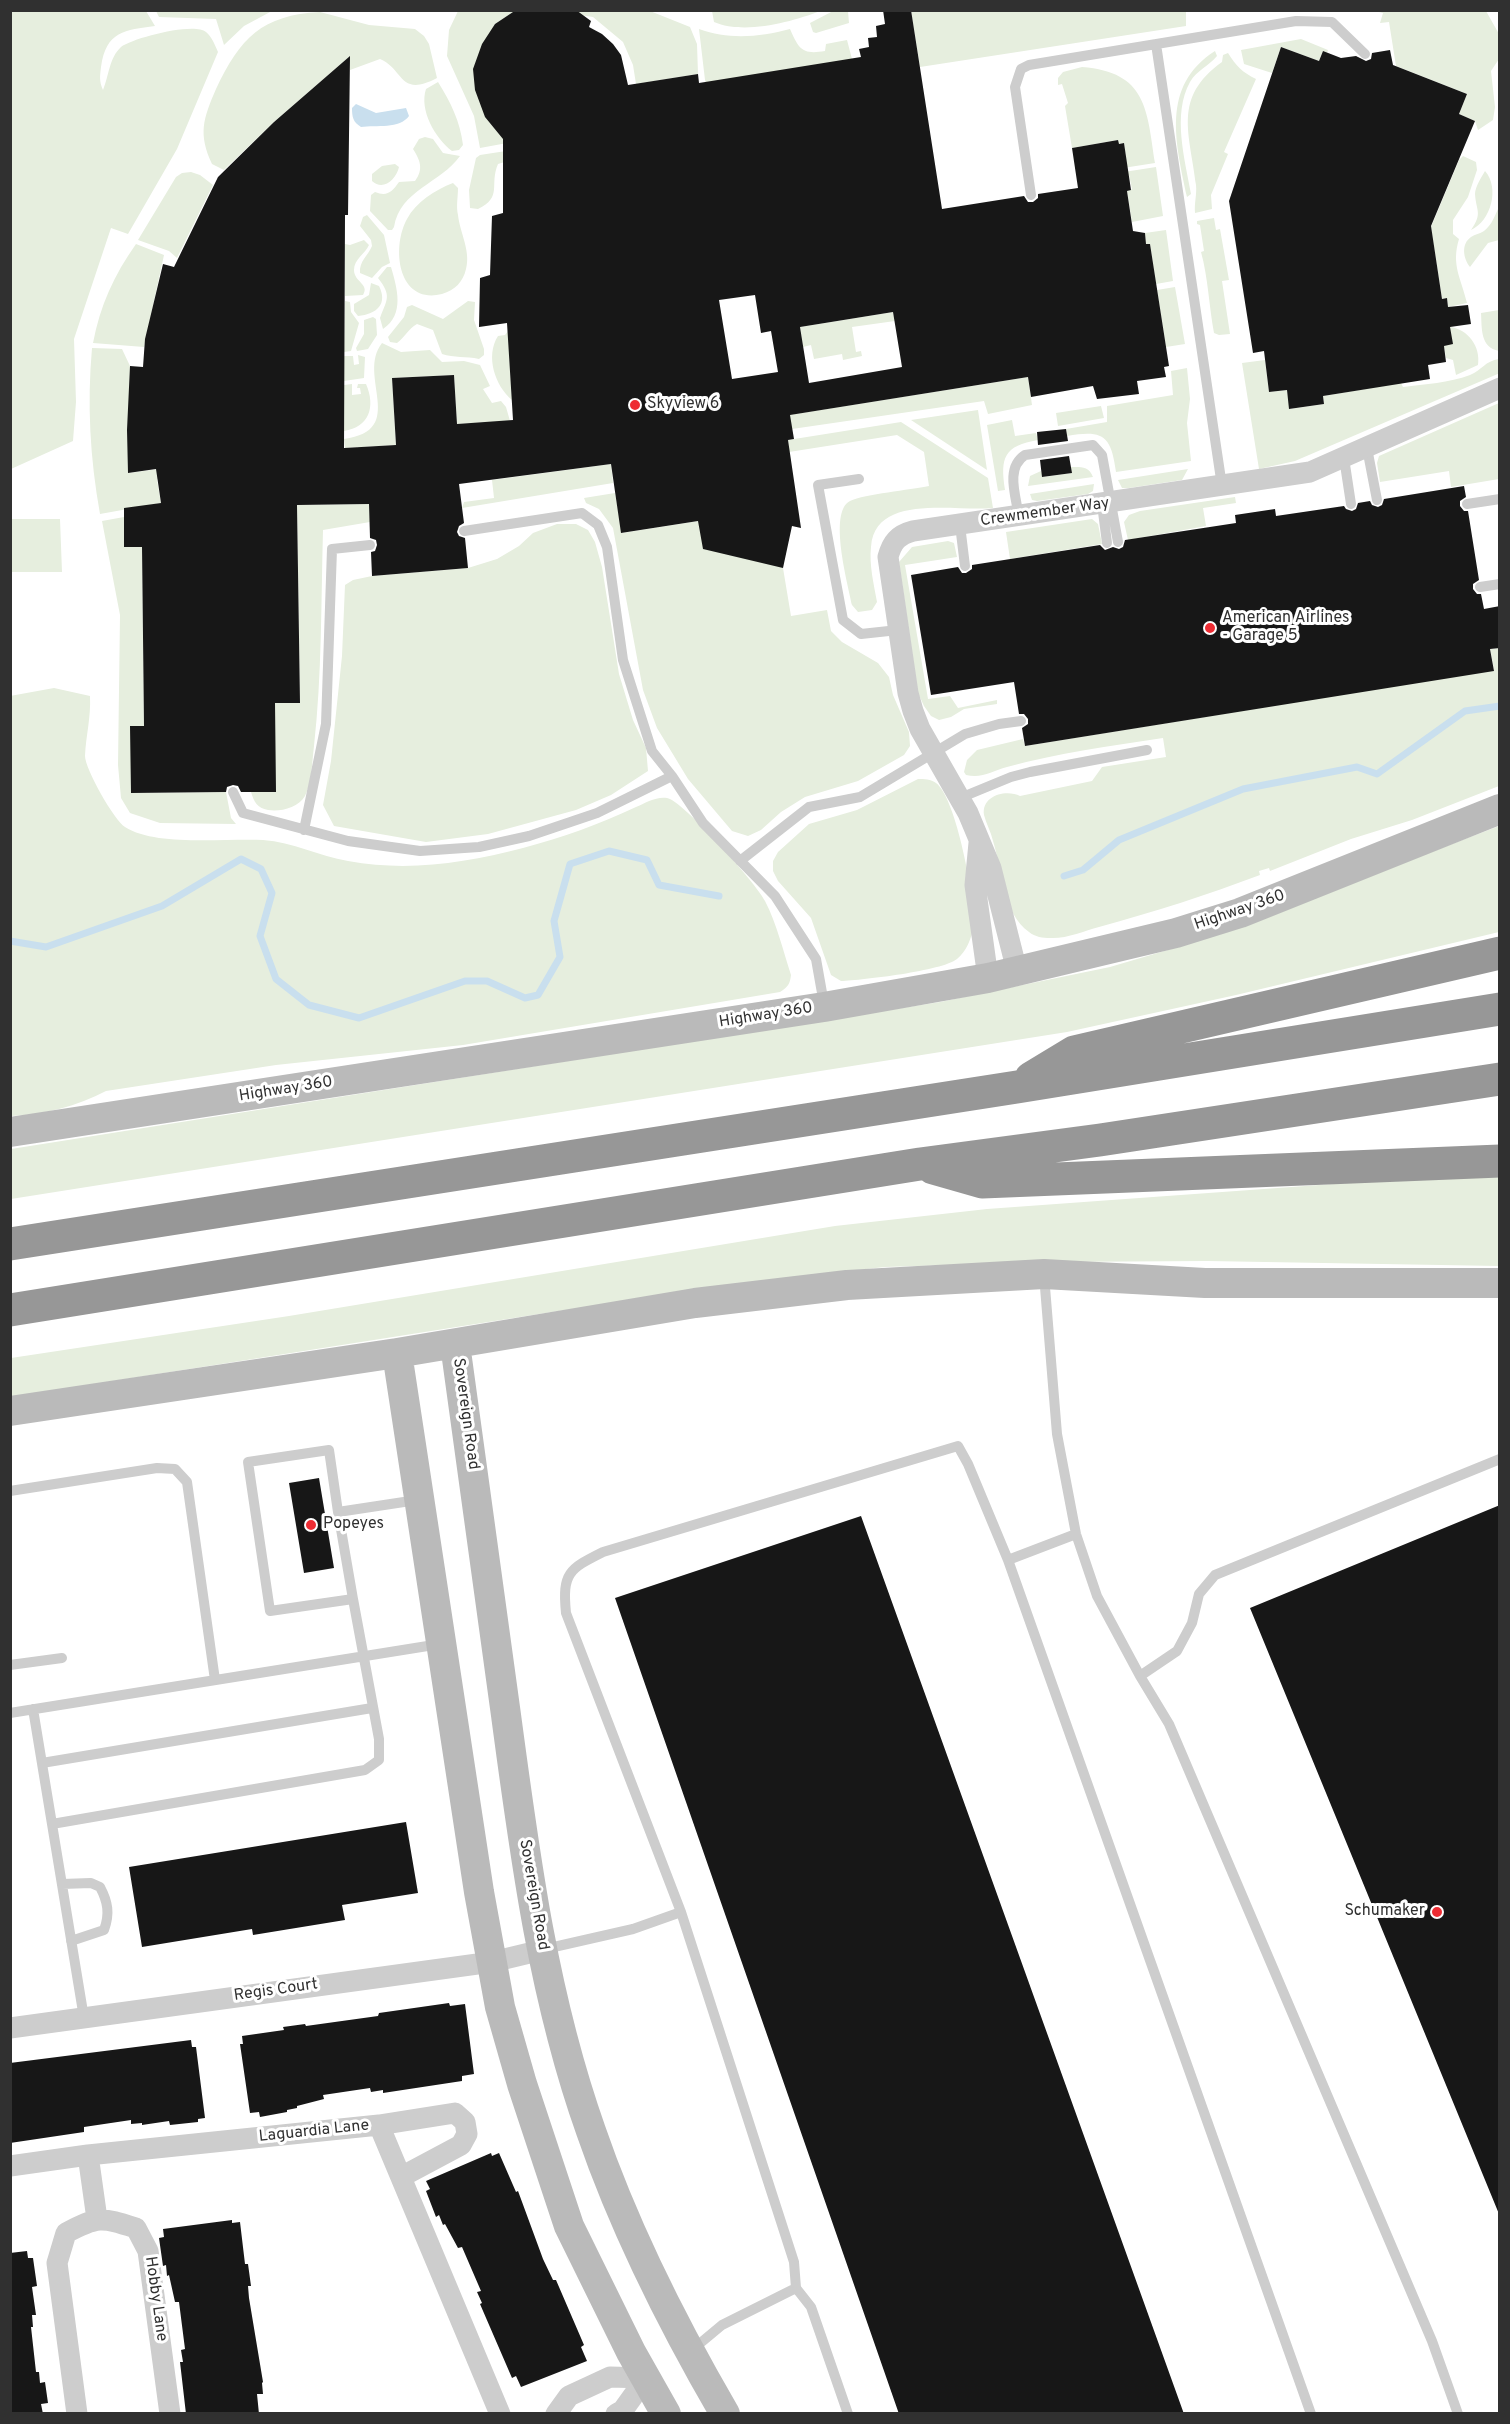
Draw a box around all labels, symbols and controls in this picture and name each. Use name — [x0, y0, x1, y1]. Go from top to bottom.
place label: Skyview 6 — [647, 395, 719, 415]
marker: Skyview 6 — [628, 398, 642, 412]
street label: Crewmember Way — [979, 494, 1111, 532]
place label: American Airlines - Garage 5 — [1222, 609, 1349, 647]
marker: American Airlines - Garage 5 — [1203, 621, 1217, 635]
street label: Highway 360 — [1192, 887, 1288, 935]
street label: Highway 360 — [718, 999, 814, 1033]
street label: Highway 360 — [238, 1073, 334, 1107]
street label: Sovereign Road — [448, 1357, 482, 1471]
place label: Popeyes — [323, 1515, 384, 1535]
marker: Popeyes — [304, 1518, 318, 1532]
street label: Sovereign Road — [514, 1838, 552, 1952]
place label: Schumaker — [1345, 1902, 1425, 1922]
marker: Schumaker — [1430, 1905, 1444, 1919]
street label: Regis Court — [233, 1976, 319, 2006]
street label: Laguardia Lane — [258, 2117, 370, 2147]
street label: Hobby Lane — [140, 2255, 170, 2343]

